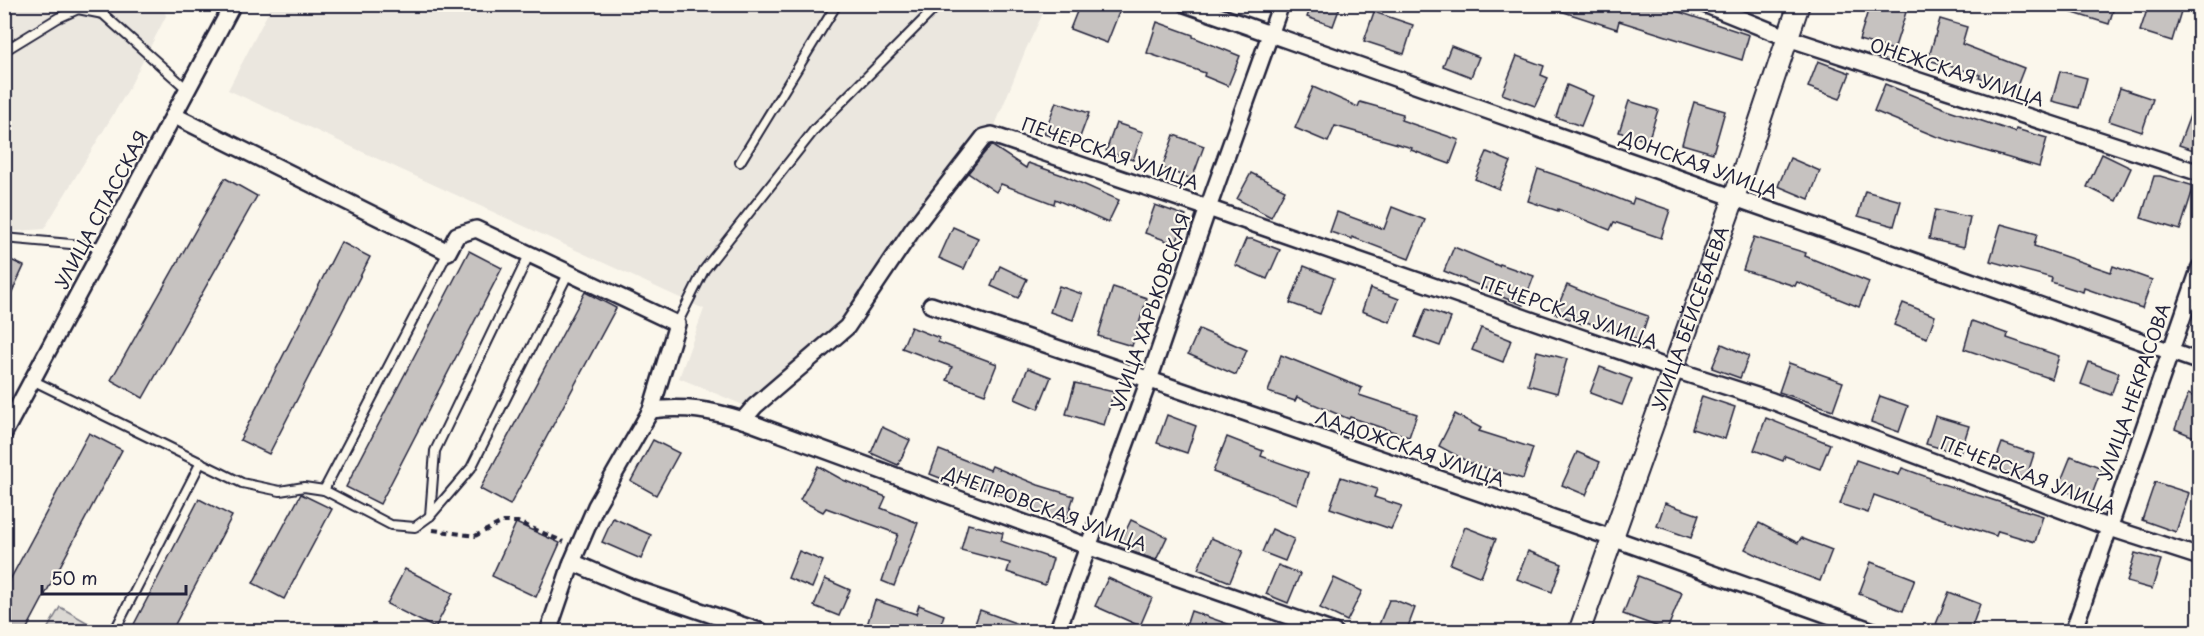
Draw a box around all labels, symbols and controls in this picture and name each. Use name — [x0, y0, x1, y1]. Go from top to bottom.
street label: ОНЕЖСКАЯ УЛИЦА — [1867, 31, 2048, 113]
street label: ПЕЧЕРСКАЯ УЛИЦА — [1018, 110, 1203, 196]
street label: ДОНСКАЯ УЛИЦА — [1616, 122, 1782, 205]
street label: УЛИЦА СПАССКАЯ — [48, 125, 154, 293]
street label: УЛИЦА ХАРЬКОВСКАЯ — [1103, 209, 1196, 414]
street label: УЛИЦА БЕЙСЕБАЕВА — [1644, 222, 1735, 414]
street label: ПЕЧЕРСКАЯ УЛИЦА — [1477, 269, 1662, 355]
street label: УЛИЦА НЕКРАСОВА — [2091, 299, 2177, 484]
street label: ЛАДОЖСКАЯ УЛИЦА — [1312, 403, 1509, 493]
street label: ПЕЧЕРСКАЯ УЛИЦА — [1937, 429, 2120, 521]
street label: ДНЕПРОВСКАЯ УЛИЦА — [939, 458, 1151, 557]
scale bar — [42, 558, 186, 596]
text: 50 m — [51, 564, 98, 591]

